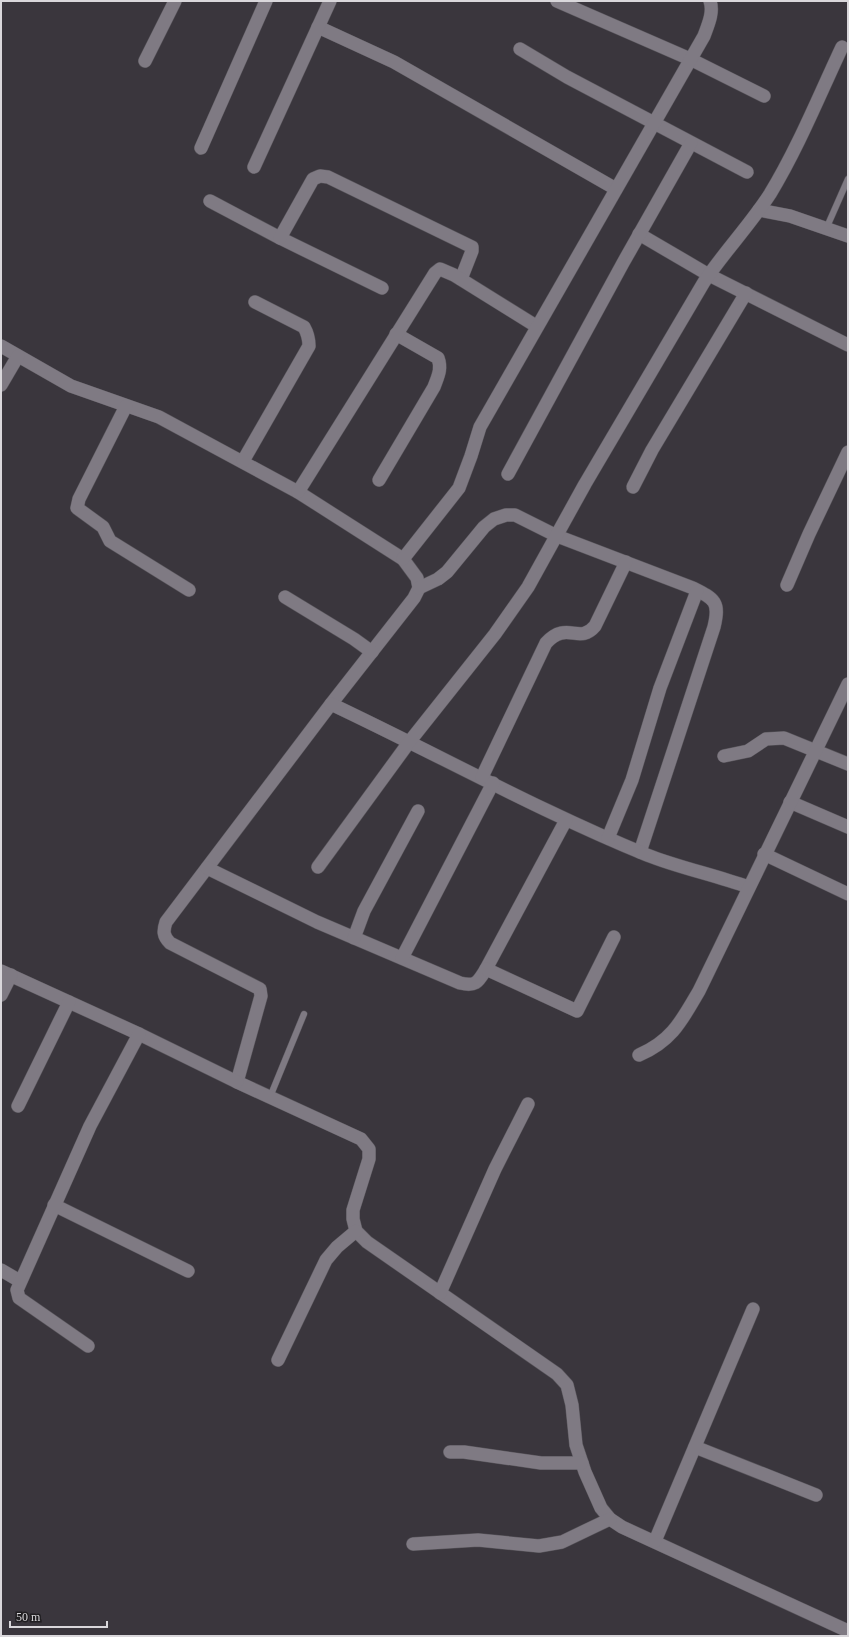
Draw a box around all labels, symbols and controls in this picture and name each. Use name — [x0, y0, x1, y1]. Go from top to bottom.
scale bar — [10, 1603, 107, 1629]
text: 50 m — [16, 1610, 41, 1624]

